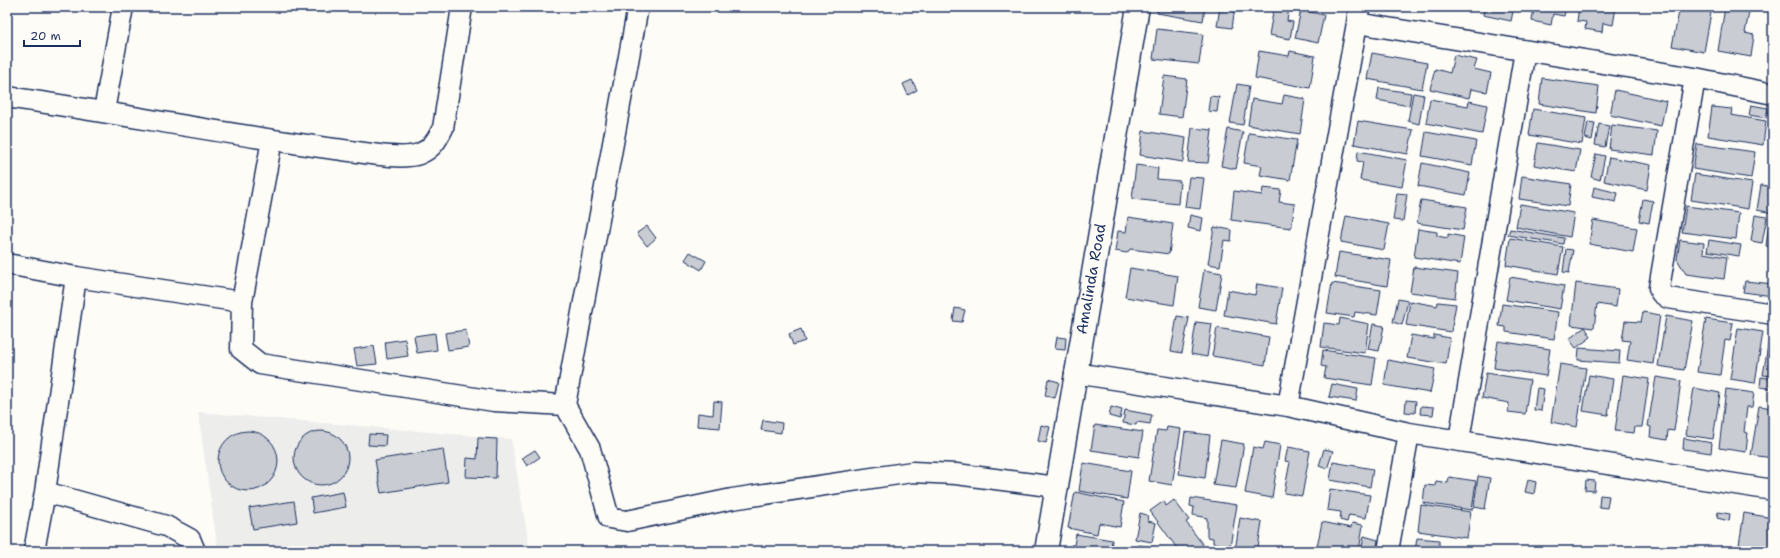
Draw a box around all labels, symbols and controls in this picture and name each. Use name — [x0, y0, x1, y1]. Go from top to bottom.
scale bar — [24, 22, 80, 48]
text: 20 m — [30, 28, 61, 44]
street label: Amalinda Road — [1071, 222, 1111, 336]

